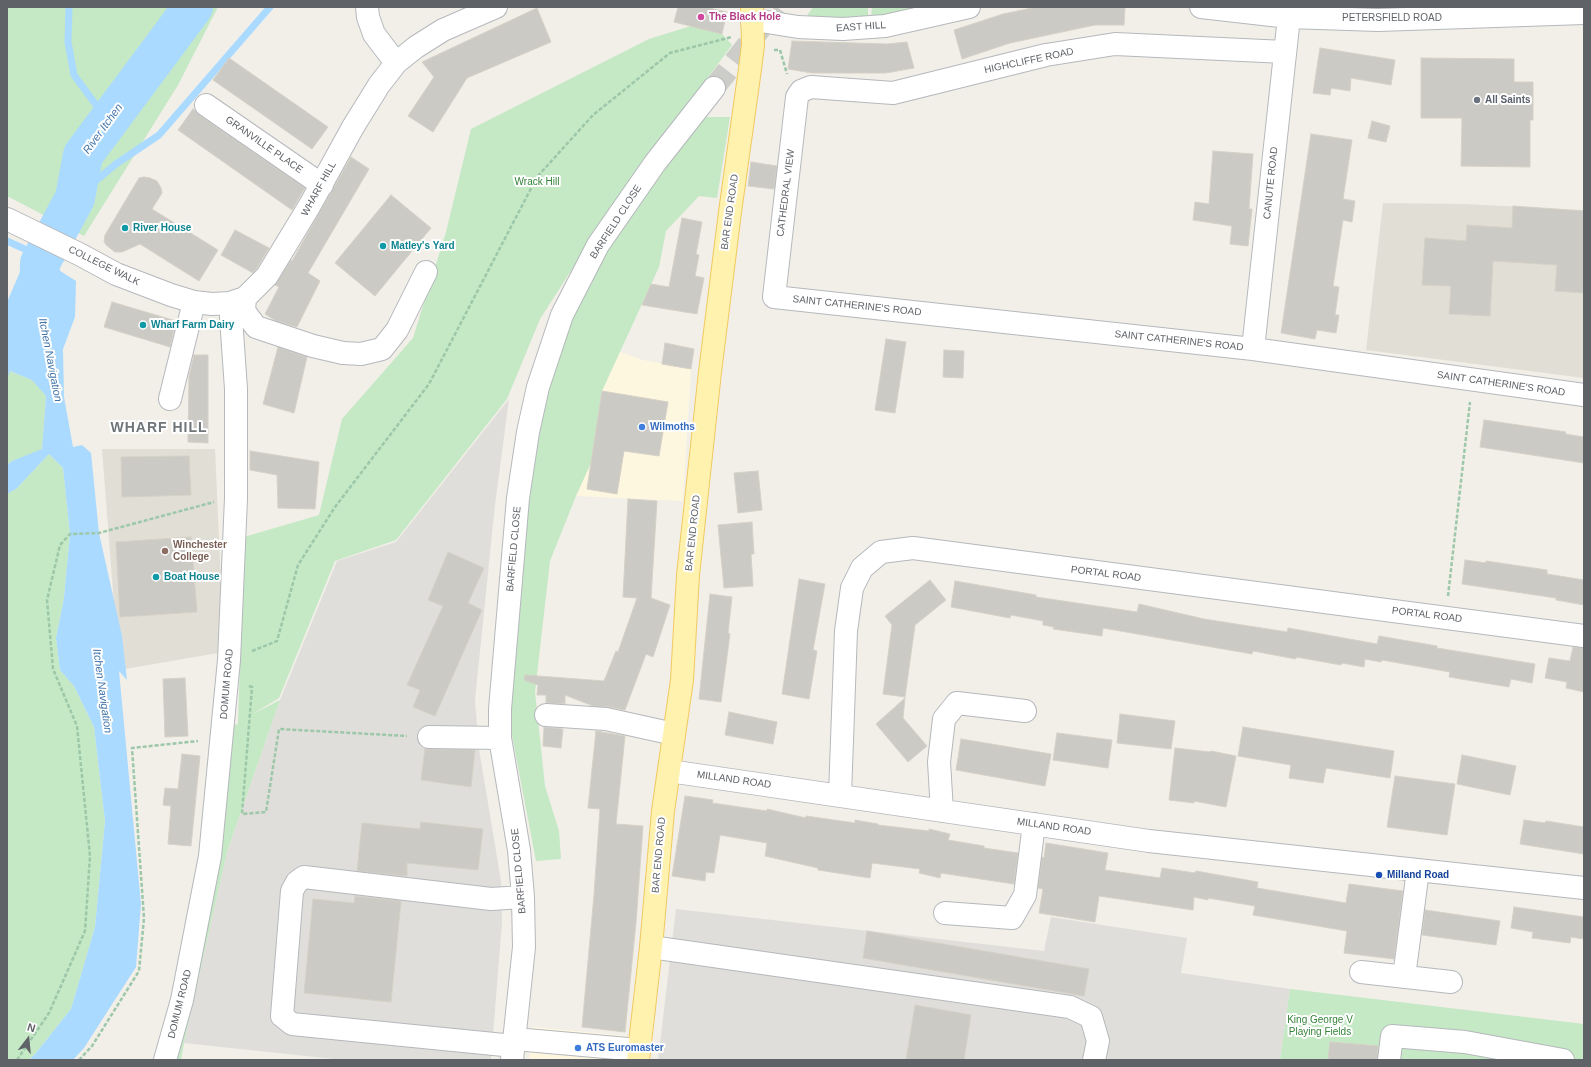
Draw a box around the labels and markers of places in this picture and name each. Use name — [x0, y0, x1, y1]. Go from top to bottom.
place label: The Black Hole — [709, 11, 781, 23]
marker: The Black Hole — [696, 12, 706, 22]
place label: All Saints — [1485, 94, 1531, 106]
marker: All Saints — [1472, 95, 1482, 105]
place label: River House — [133, 222, 191, 234]
marker: River House — [120, 223, 130, 233]
place label: Matley's Yard — [391, 240, 455, 252]
marker: Matley's Yard — [378, 241, 388, 251]
place label: Wharf Farm Dairy — [151, 319, 234, 331]
marker: Wharf Farm Dairy — [138, 320, 148, 330]
place label: Wilmoths — [650, 421, 695, 433]
marker: Wilmoths — [637, 422, 647, 432]
place label: Winchester College — [173, 539, 227, 562]
marker: Winchester College — [160, 546, 170, 556]
place label: Boat House — [164, 571, 220, 583]
marker: Boat House — [151, 572, 161, 582]
place label: Milland Road — [1387, 869, 1449, 881]
marker: Milland Road — [1374, 870, 1384, 880]
place label: ATS Euromaster — [586, 1042, 664, 1054]
marker: ATS Euromaster — [573, 1043, 583, 1053]

